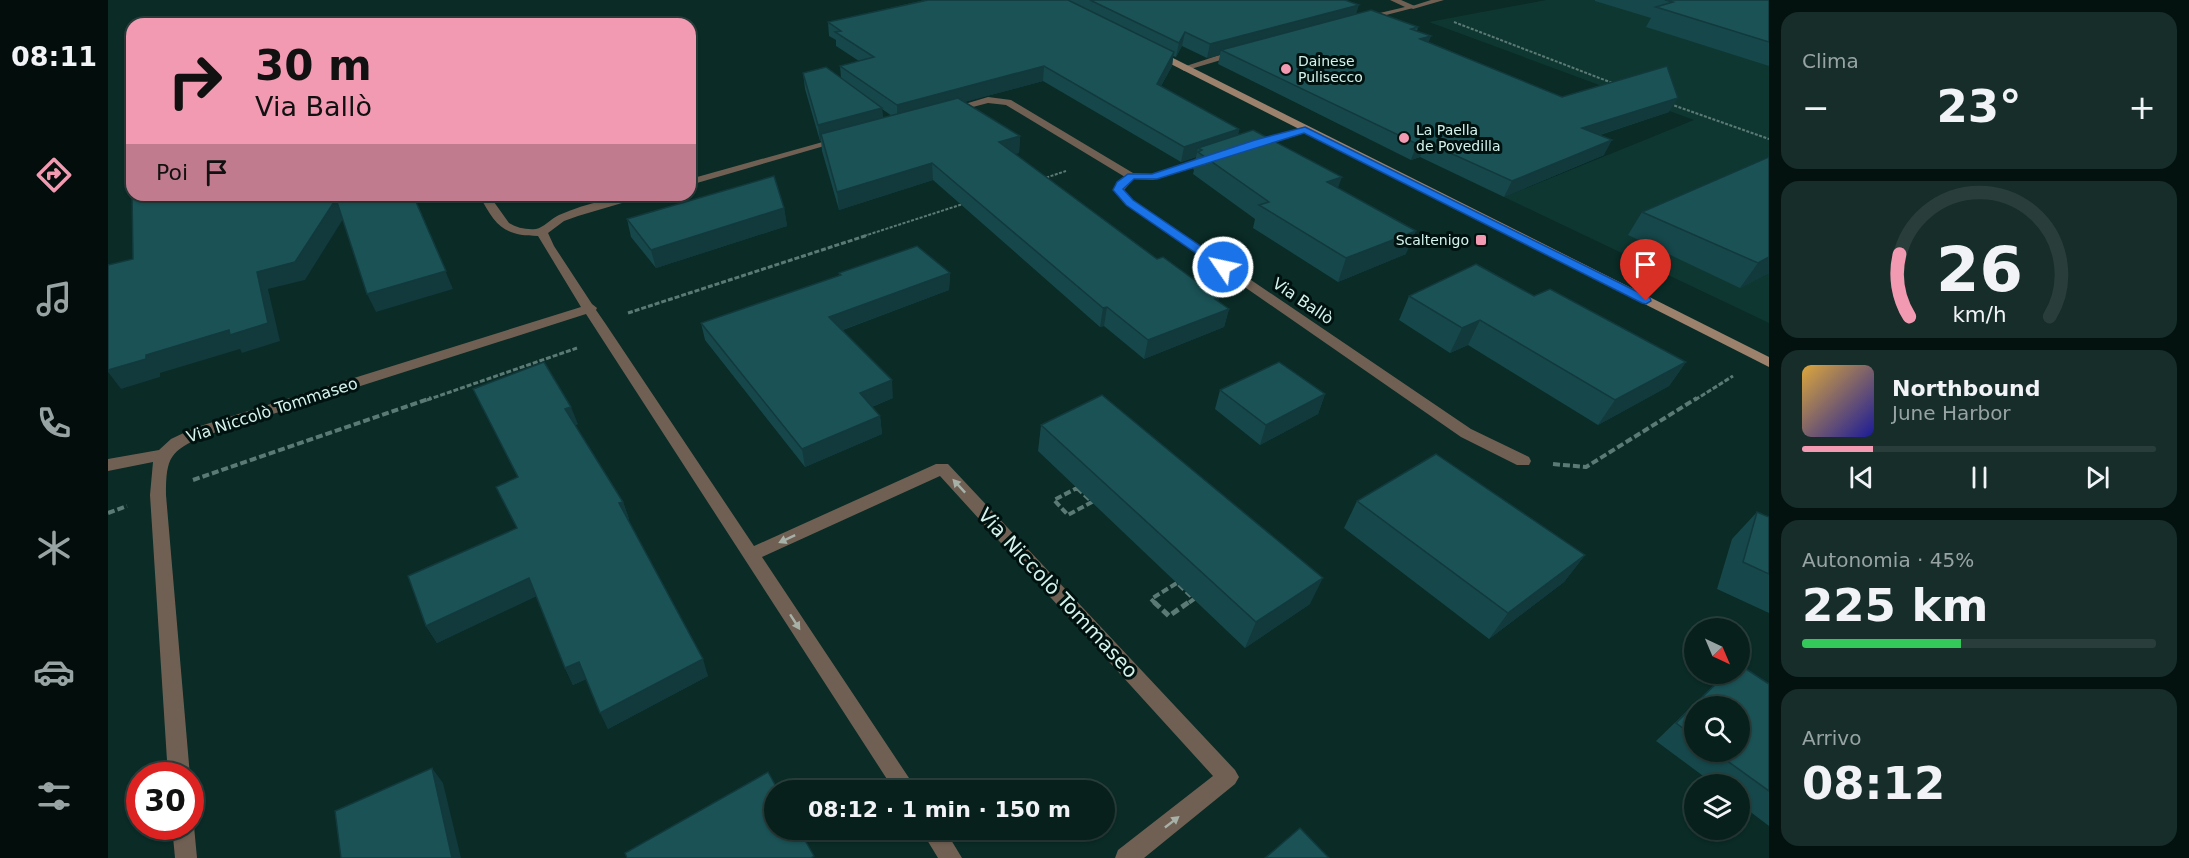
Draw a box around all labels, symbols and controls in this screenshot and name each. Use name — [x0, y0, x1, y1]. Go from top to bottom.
text: 08:11 — [11, 41, 97, 72]
text: 30 m — [255, 41, 372, 90]
icon: right — [156, 42, 234, 120]
text: Clima — [1802, 49, 1859, 73]
place label: Dainese Pulisecco — [1298, 53, 1363, 85]
marker: Dainese Pulisecco — [1279, 62, 1293, 76]
text: 23° — [1936, 80, 2022, 133]
text: − — [1802, 88, 1830, 127]
text: + — [2128, 88, 2156, 127]
text: Via Ballò — [255, 91, 372, 122]
place label: La Paella de Povedilla — [1416, 122, 1501, 154]
marker: La Paella de Povedilla — [1397, 131, 1411, 145]
icon: directions — [33, 154, 75, 196]
icon: arrive — [200, 156, 233, 189]
text: Poi — [156, 160, 188, 185]
place label: Scaltenigo — [1396, 232, 1469, 248]
marker: Scaltenigo — [1474, 233, 1488, 247]
text: 26 — [1936, 233, 2022, 306]
position arrow — [1191, 235, 1255, 299]
pin — [1620, 239, 1671, 301]
icon: arrive — [1629, 248, 1662, 281]
street label: Via Ballò — [1269, 274, 1337, 328]
icon: music — [33, 278, 75, 320]
text: km/h — [1952, 302, 2006, 327]
street label: Via Niccolò Tommaseo — [184, 373, 360, 447]
text: Northbound — [1892, 376, 2041, 401]
text: June Harbor — [1892, 401, 2011, 425]
icon: phone — [33, 402, 75, 444]
icon: previous — [1845, 461, 1878, 494]
icon: pause — [1963, 461, 1996, 494]
icon: next — [2081, 461, 2114, 494]
one-way arrow — [952, 479, 966, 494]
street label: Via Niccolò Tommaseo — [973, 503, 1143, 683]
icon: climate — [33, 527, 75, 569]
one-way arrow — [778, 534, 796, 544]
text: Autonomia · 45% — [1802, 548, 1974, 572]
text: 225 km — [1802, 579, 1988, 632]
one-way arrow — [789, 614, 800, 630]
north arrow — [1684, 618, 1750, 684]
map controls — [1684, 618, 1750, 840]
icon: car — [33, 651, 75, 693]
button: search — [1684, 696, 1750, 762]
text: Arrivo — [1802, 726, 1861, 750]
text: 08:12 — [1802, 757, 1945, 810]
speed limit sign: 30 — [126, 762, 204, 840]
button: layers — [1684, 774, 1750, 840]
icon: filters — [33, 775, 75, 817]
text: 08:12 · 1 min · 150 m — [808, 797, 1071, 822]
one-way arrow — [1164, 815, 1180, 828]

